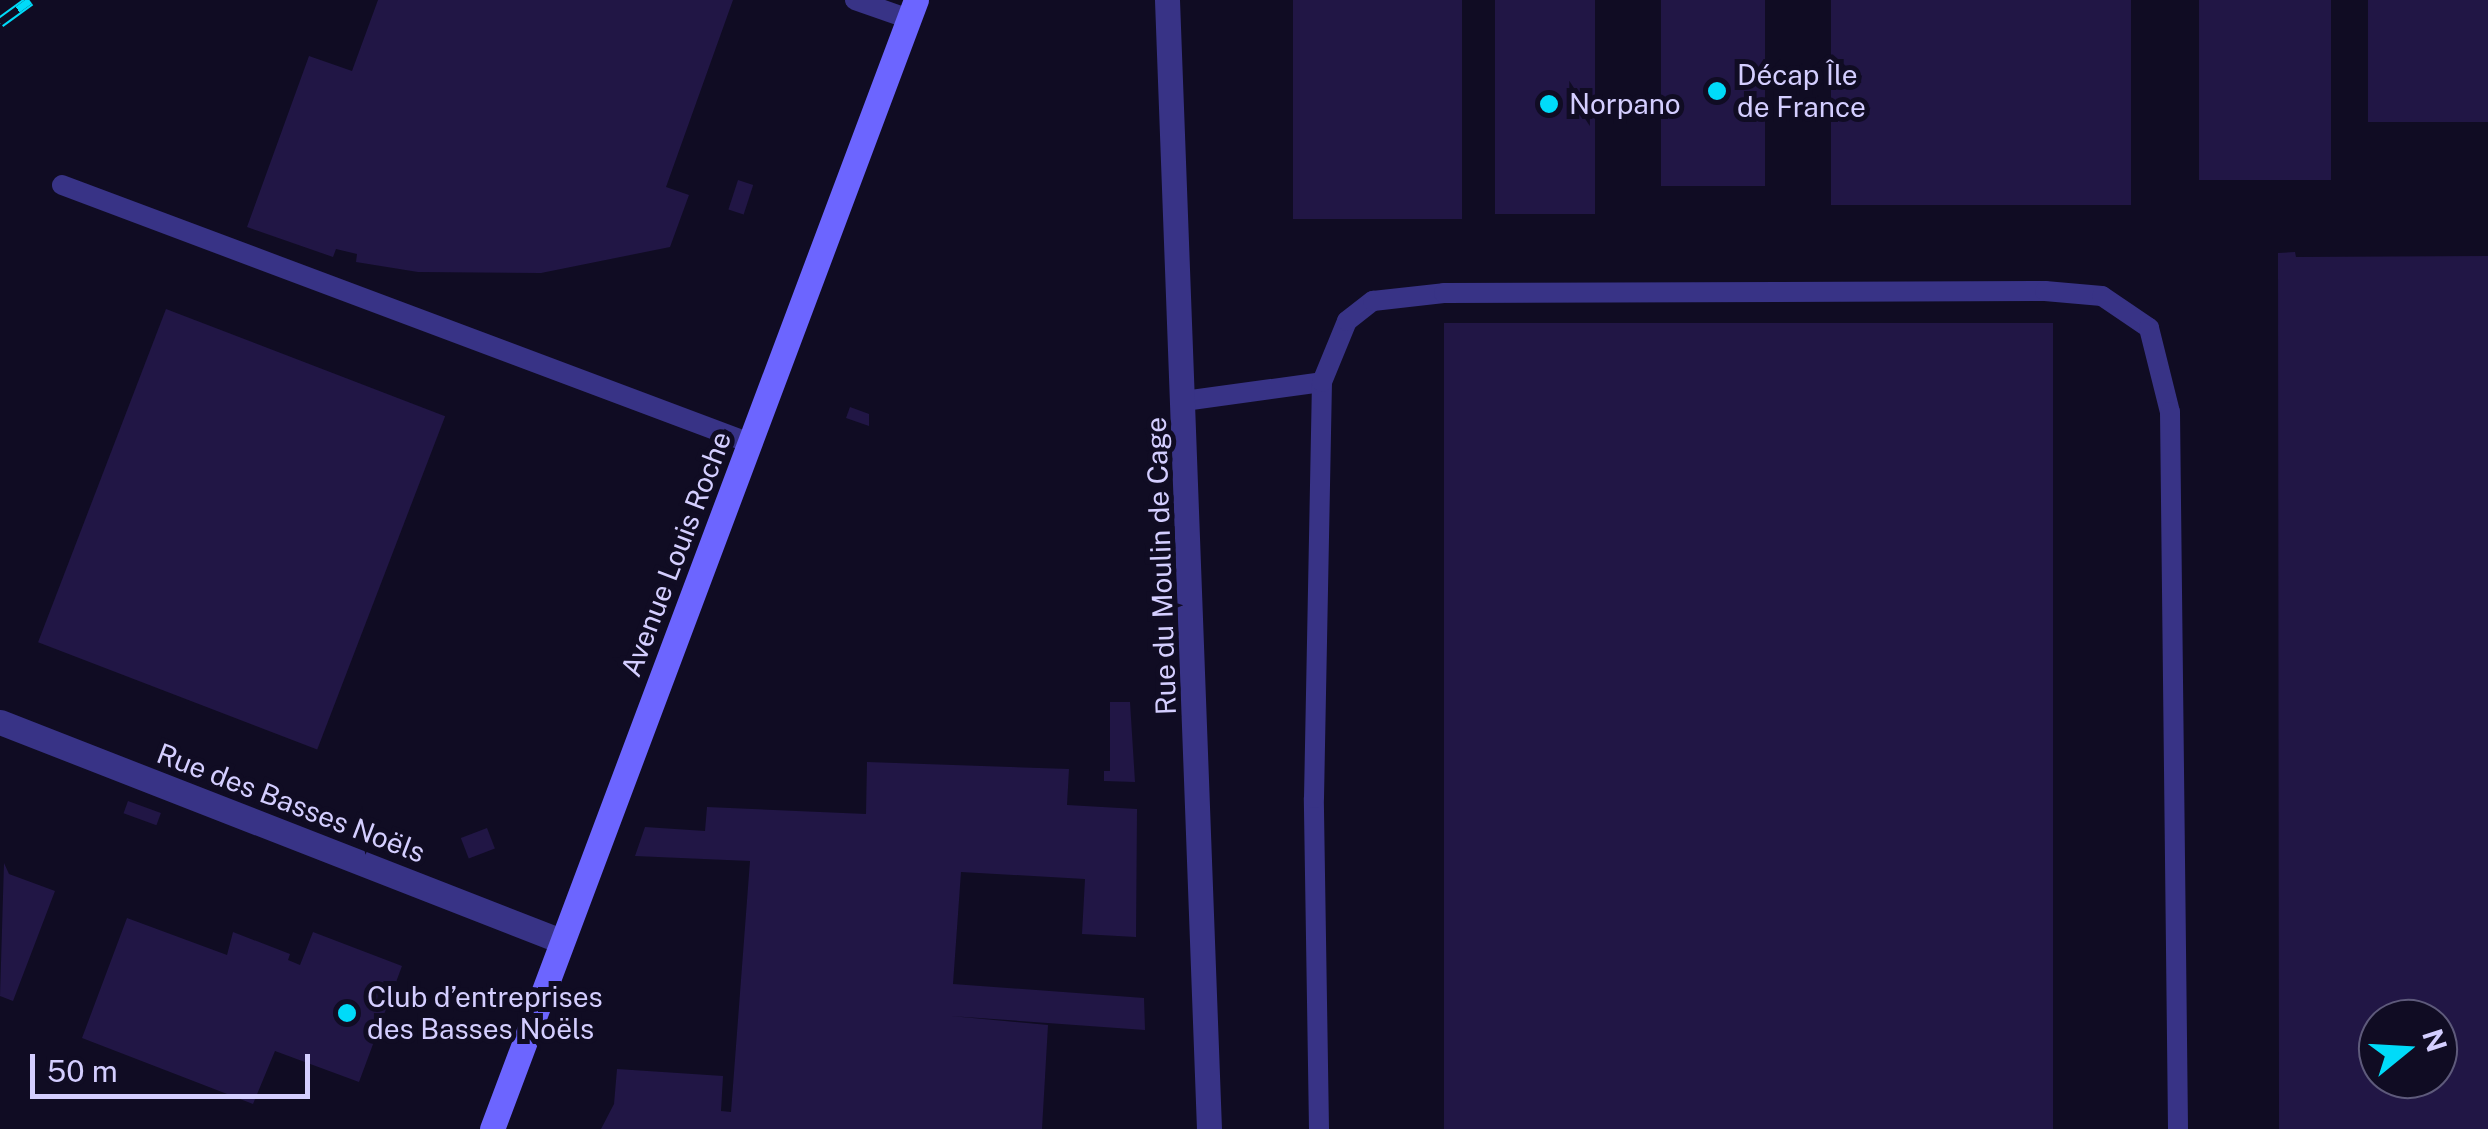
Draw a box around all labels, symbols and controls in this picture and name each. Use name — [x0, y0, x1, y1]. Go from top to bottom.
place label: Décap Île de France — [1737, 58, 1866, 124]
marker: Décap Île de France — [1706, 80, 1728, 102]
place label: Norpano — [1569, 87, 1681, 121]
marker: Norpano — [1538, 93, 1560, 115]
street label: Rue du Moulin de Cage — [1139, 416, 1183, 716]
street label: Avenue Louis Roche — [614, 427, 738, 681]
street label: Rue des Basses Noëls — [152, 736, 430, 870]
place label: Club d’entreprises des Basses Noëls — [367, 980, 603, 1046]
north arrow — [2358, 999, 2458, 1099]
marker: Club d’entreprises des Basses Noëls — [336, 1002, 358, 1024]
text: N — [2416, 1025, 2454, 1056]
scale bar — [35, 1034, 315, 1096]
text: 50 m — [47, 1053, 118, 1089]

